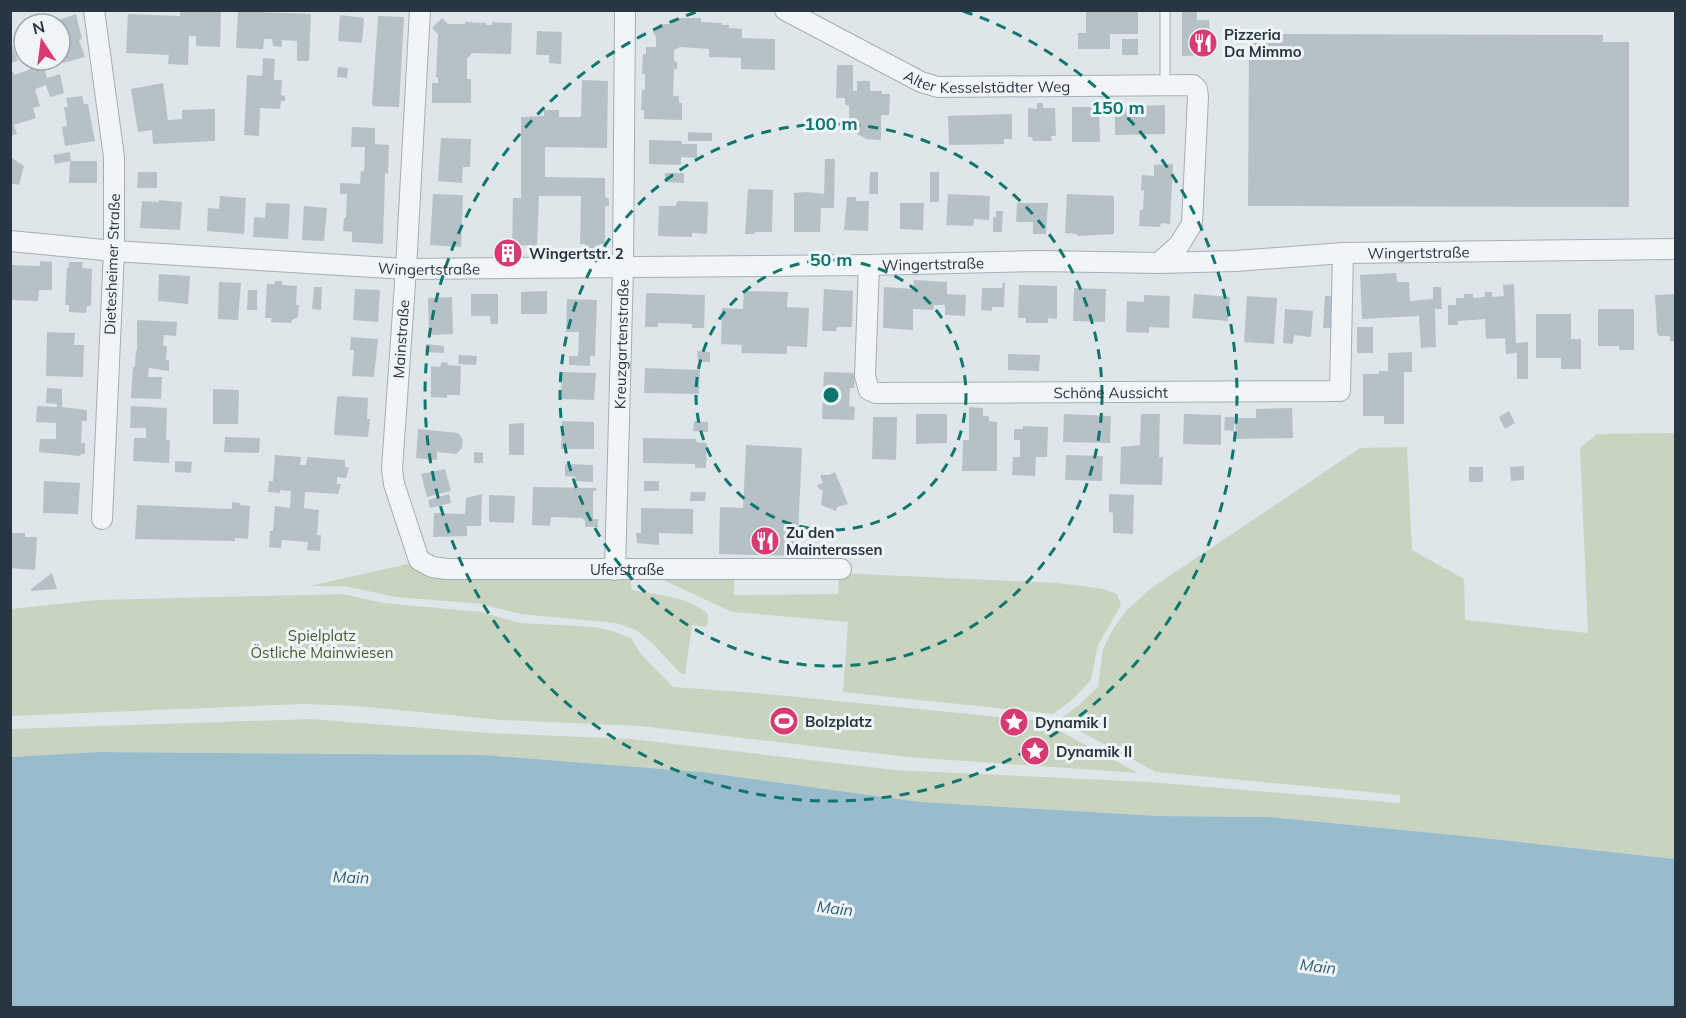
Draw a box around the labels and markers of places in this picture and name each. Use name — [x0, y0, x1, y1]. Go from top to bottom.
place label: Pizzeria Da Mimmo — [1224, 25, 1302, 61]
restaurant icon: Pizzeria Da Mimmo — [1187, 27, 1219, 59]
building icon: Wingertstr. 2 — [492, 237, 524, 269]
place label: Wingertstr. 2 — [529, 244, 624, 263]
centre of rings — [821, 385, 841, 405]
place label: Zu den Mainterassen — [786, 523, 883, 559]
restaurant icon: Zu den Mainterassen — [749, 525, 781, 557]
sports icon: Bolzplatz — [768, 705, 800, 737]
place icon: Dynamik I — [998, 706, 1030, 738]
place label: Bolzplatz — [805, 712, 872, 731]
place label: Dynamik I — [1035, 713, 1107, 732]
place icon: Dynamik II — [1019, 735, 1051, 767]
place label: Dynamik II — [1056, 742, 1132, 761]

